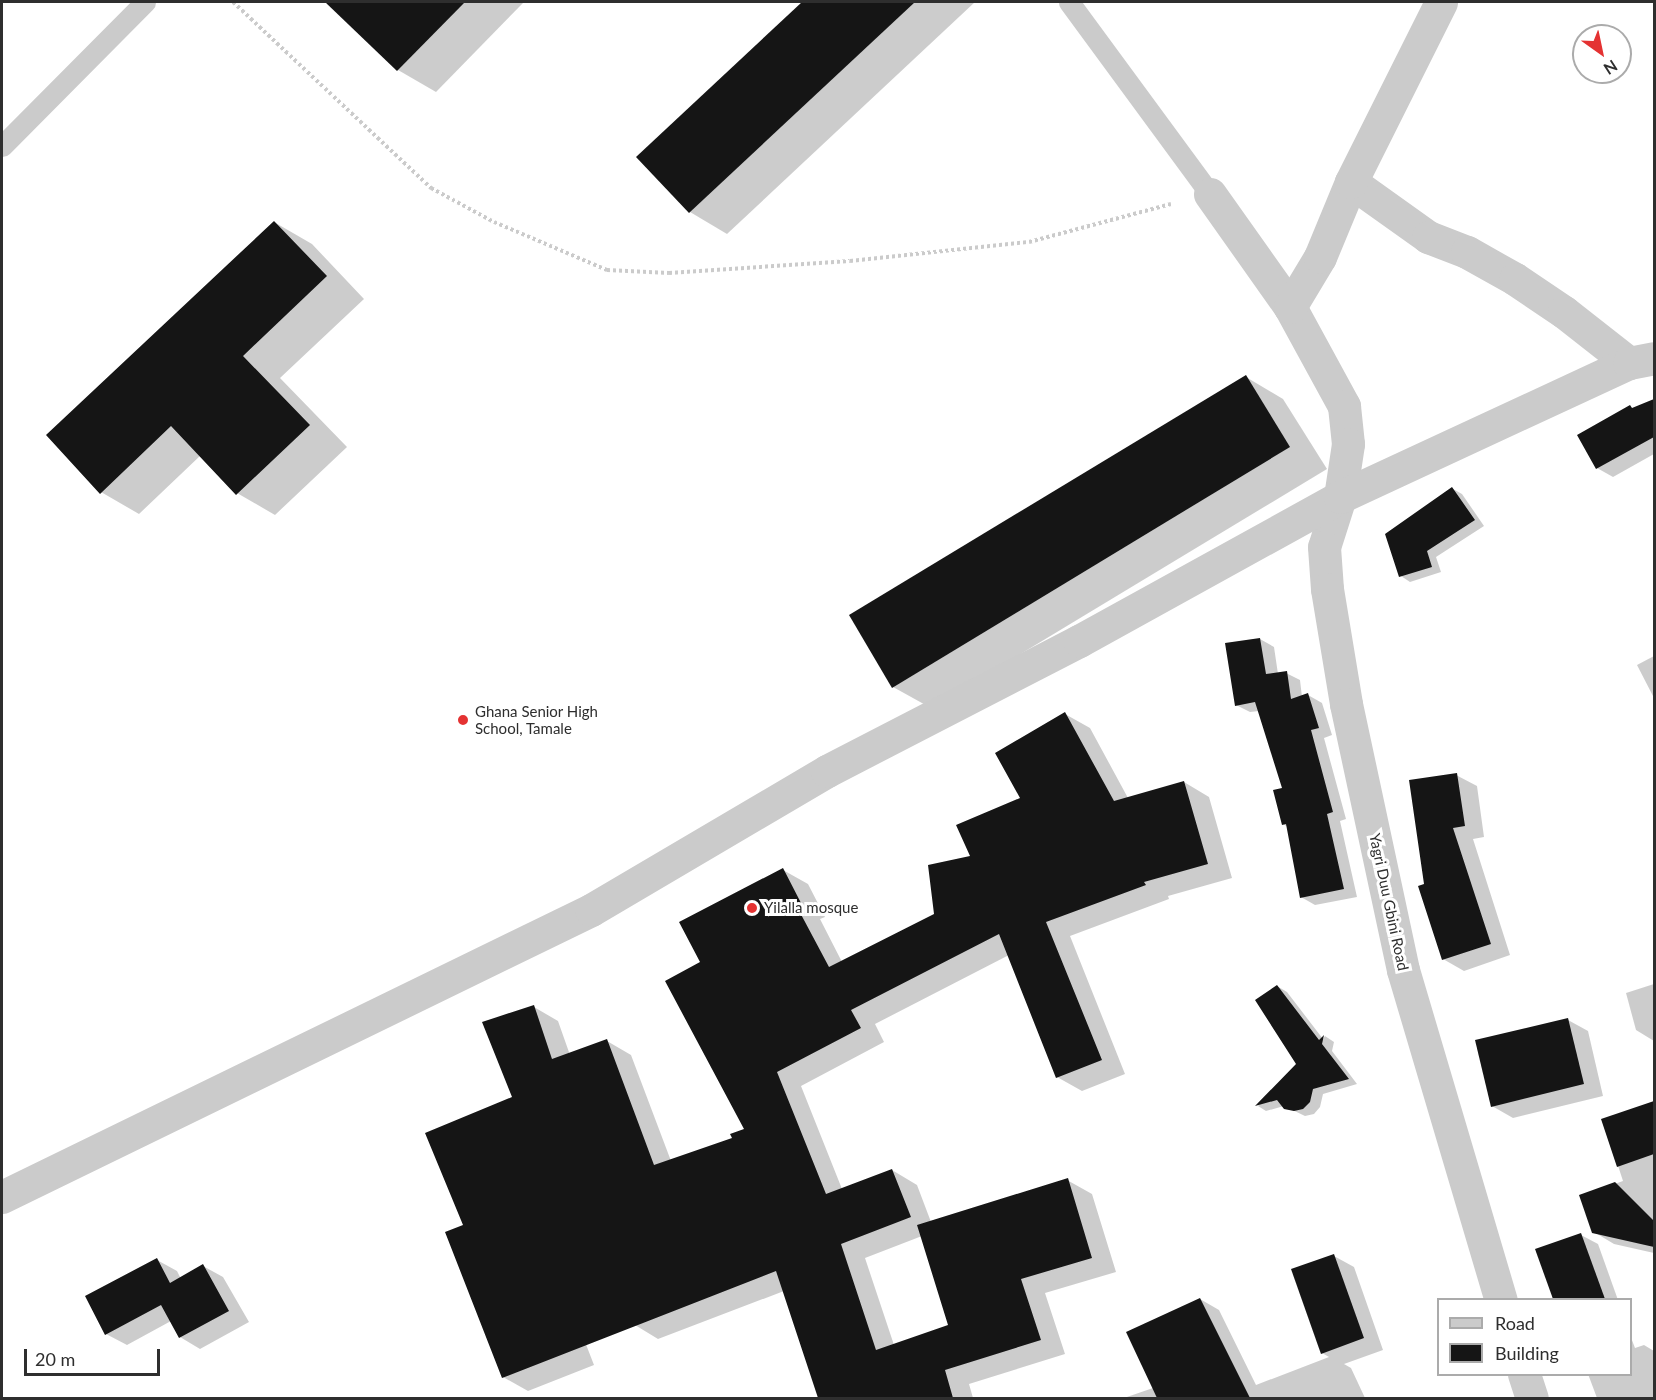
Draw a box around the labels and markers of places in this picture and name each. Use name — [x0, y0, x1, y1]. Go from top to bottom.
place label: Ghana Senior High School, Tamale — [475, 702, 598, 737]
marker: Ghana Senior High School, Tamale — [456, 713, 470, 727]
place label: Yilalla mosque — [764, 899, 858, 917]
marker: Yilalla mosque — [745, 901, 759, 915]

